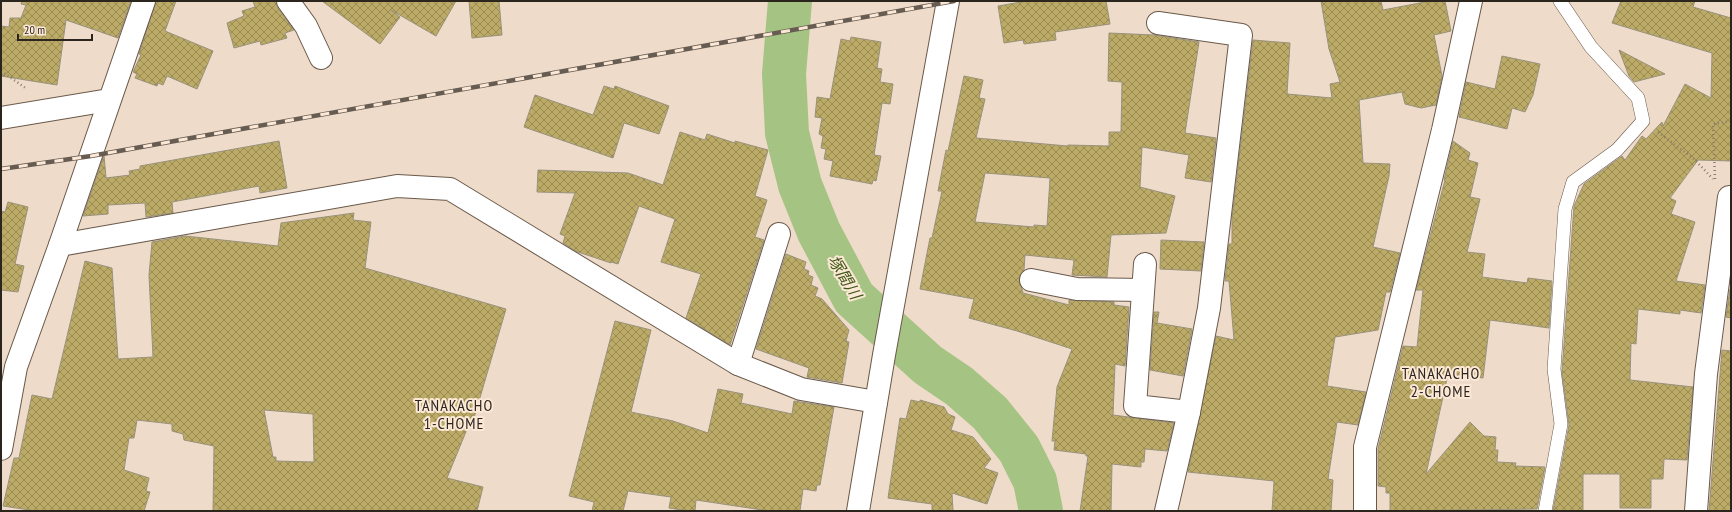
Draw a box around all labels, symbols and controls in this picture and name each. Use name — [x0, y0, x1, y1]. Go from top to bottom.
scale bar — [18, 16, 92, 42]
text: 20 m — [24, 22, 45, 37]
water label: 塚間川 — [824, 251, 867, 304]
district label: TANAKACHO 2-CHOME — [1402, 363, 1480, 401]
district label: TANAKACHO 1-CHOME — [415, 395, 493, 433]

